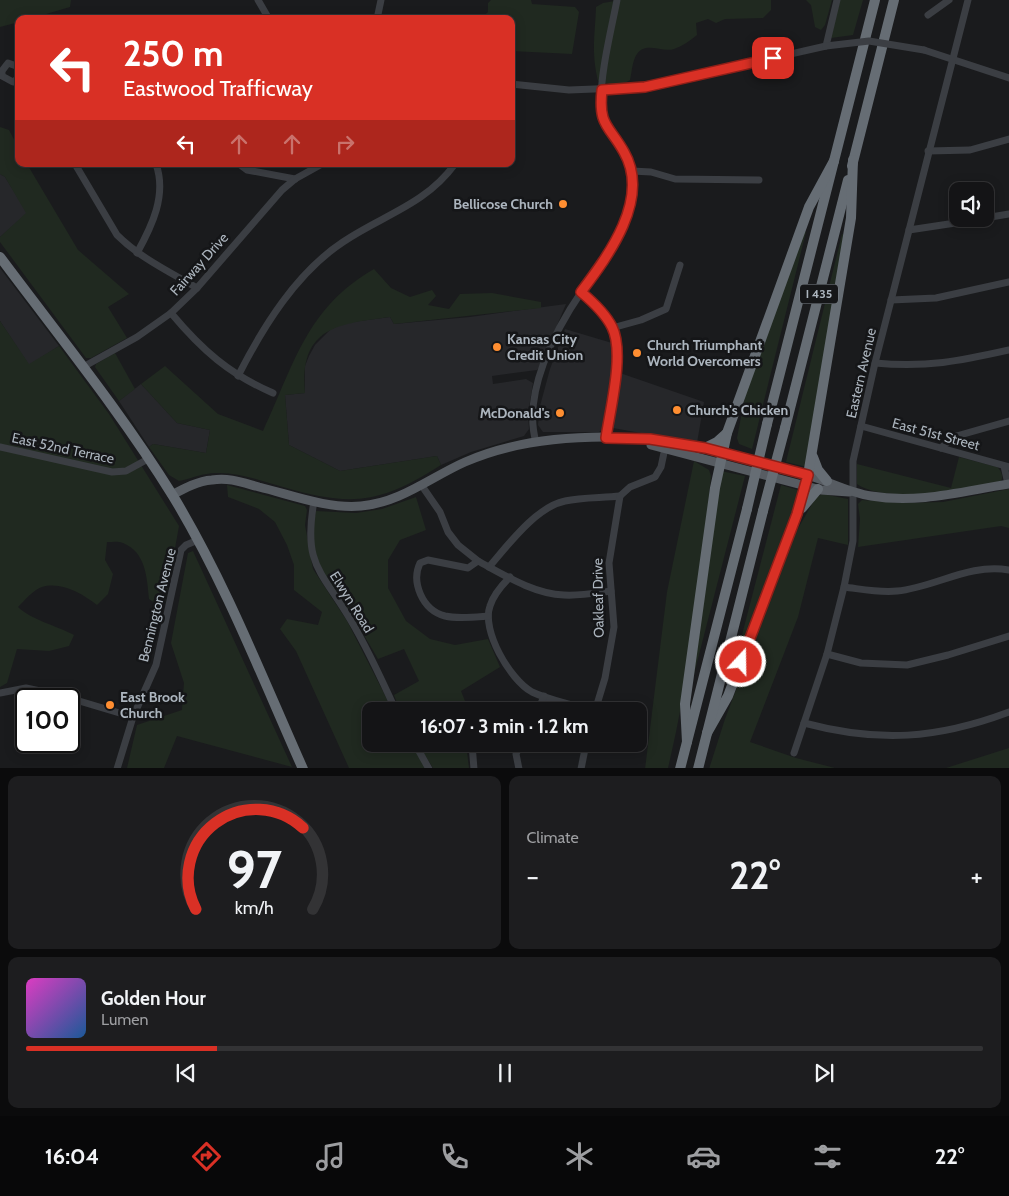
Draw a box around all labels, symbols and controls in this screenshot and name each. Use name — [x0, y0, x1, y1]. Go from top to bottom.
text: 250 m — [123, 32, 223, 75]
icon: left — [40, 35, 105, 100]
pin — [752, 37, 794, 79]
icon: arrive — [759, 44, 787, 72]
text: Eastwood Trafficway — [123, 75, 313, 102]
icon: left — [172, 130, 200, 158]
icon: ahead — [225, 130, 253, 158]
icon: ahead — [278, 130, 306, 158]
icon: right — [331, 130, 359, 158]
map controls — [949, 182, 994, 227]
button: sound — [949, 182, 994, 227]
place label: Bellicose Church — [453, 195, 553, 213]
marker: Bellicose Church — [557, 198, 569, 210]
street label: Fairway Drive — [166, 229, 232, 299]
road number: I 435 — [800, 284, 838, 304]
street label: Eastern Avenue — [842, 326, 880, 420]
place label: Kansas City Credit Union — [507, 330, 583, 364]
place label: Church Triumphant World Overcomers — [647, 336, 762, 370]
marker: Kansas City Credit Union — [491, 341, 503, 353]
marker: Church Triumphant World Overcomers — [631, 347, 643, 359]
place label: Church's Chicken — [687, 401, 788, 419]
place label: McDonald's — [480, 404, 550, 422]
marker: Church's Chicken — [671, 404, 683, 416]
marker: McDonald's — [554, 407, 566, 419]
street label: East 51st Street — [890, 414, 982, 454]
street label: East 52nd Terrace — [10, 428, 116, 468]
street label: Bennington Avenue — [134, 546, 180, 664]
street label: Oakleaf Drive — [588, 558, 608, 638]
street label: Elwyn Road — [326, 568, 378, 636]
position arrow — [714, 635, 766, 687]
speed limit sign: 100 — [15, 688, 80, 753]
place label: East Brook Church — [120, 688, 185, 722]
marker: East Brook Church — [104, 699, 116, 711]
text: 16:07 · 3 min · 1.2 km — [420, 715, 589, 738]
text: Climate — [527, 828, 579, 847]
text: 97 — [226, 838, 283, 901]
text: 22° — [729, 852, 780, 899]
text: − — [527, 859, 539, 893]
text: + — [971, 859, 983, 893]
text: km/h — [235, 897, 274, 918]
text: Golden Hour — [101, 987, 206, 1010]
text: Lumen — [101, 1010, 148, 1029]
icon: previous — [172, 1059, 200, 1087]
icon: pause — [491, 1059, 519, 1087]
icon: next — [810, 1059, 838, 1087]
icon: directions — [189, 1139, 224, 1174]
icon: music — [313, 1139, 348, 1174]
icon: phone — [437, 1139, 472, 1174]
icon: climate — [562, 1139, 597, 1174]
icon: car — [686, 1139, 721, 1174]
icon: filters — [810, 1139, 845, 1174]
text: 16:04 — [45, 1143, 99, 1170]
text: 22° — [935, 1143, 964, 1170]

